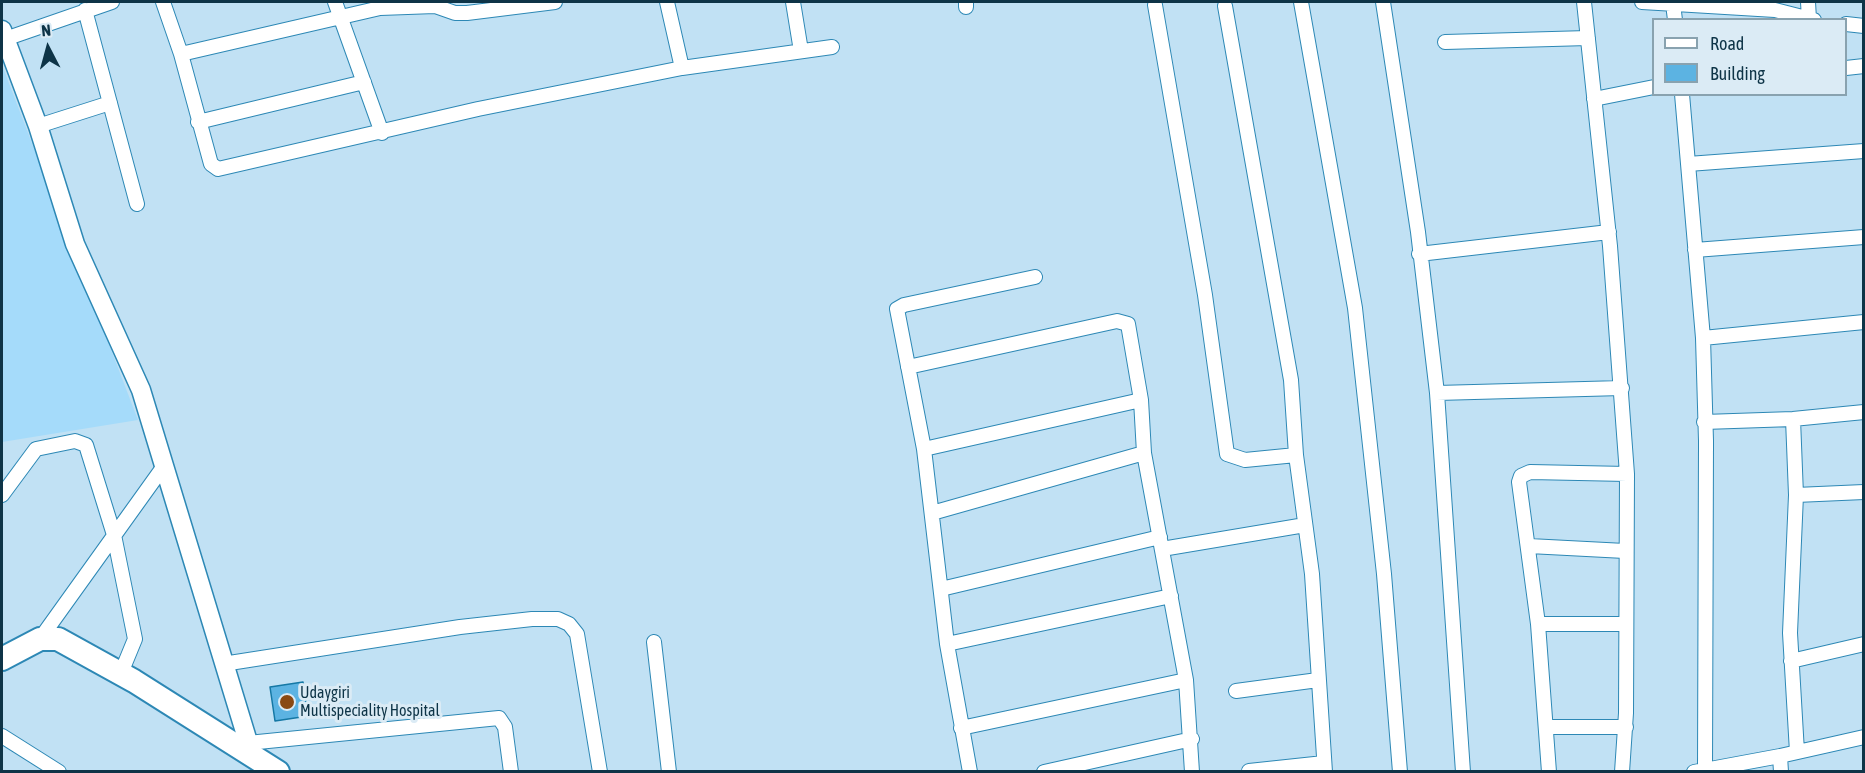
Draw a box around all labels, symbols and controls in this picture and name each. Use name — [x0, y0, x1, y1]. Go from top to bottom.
north arrow — [18, 18, 78, 78]
legend — [1652, 18, 1847, 96]
text: N — [40, 21, 52, 40]
text: Road — [1710, 33, 1744, 54]
text: Building — [1710, 63, 1765, 84]
place label: Udaygiri Multispeciality Hospital — [300, 683, 440, 721]
marker: Udaygiri Multispeciality Hospital — [278, 693, 296, 711]

